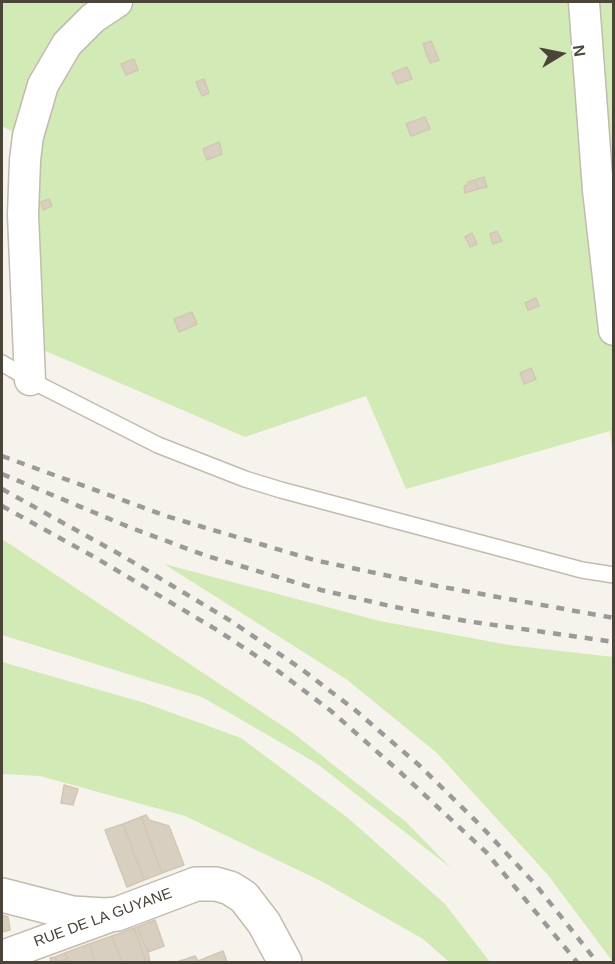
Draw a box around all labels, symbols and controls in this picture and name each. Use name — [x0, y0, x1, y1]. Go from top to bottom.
north arrow — [531, 24, 591, 84]
text: N — [570, 44, 589, 58]
street label: RUE DE LA GUYANE — [32, 885, 174, 951]

